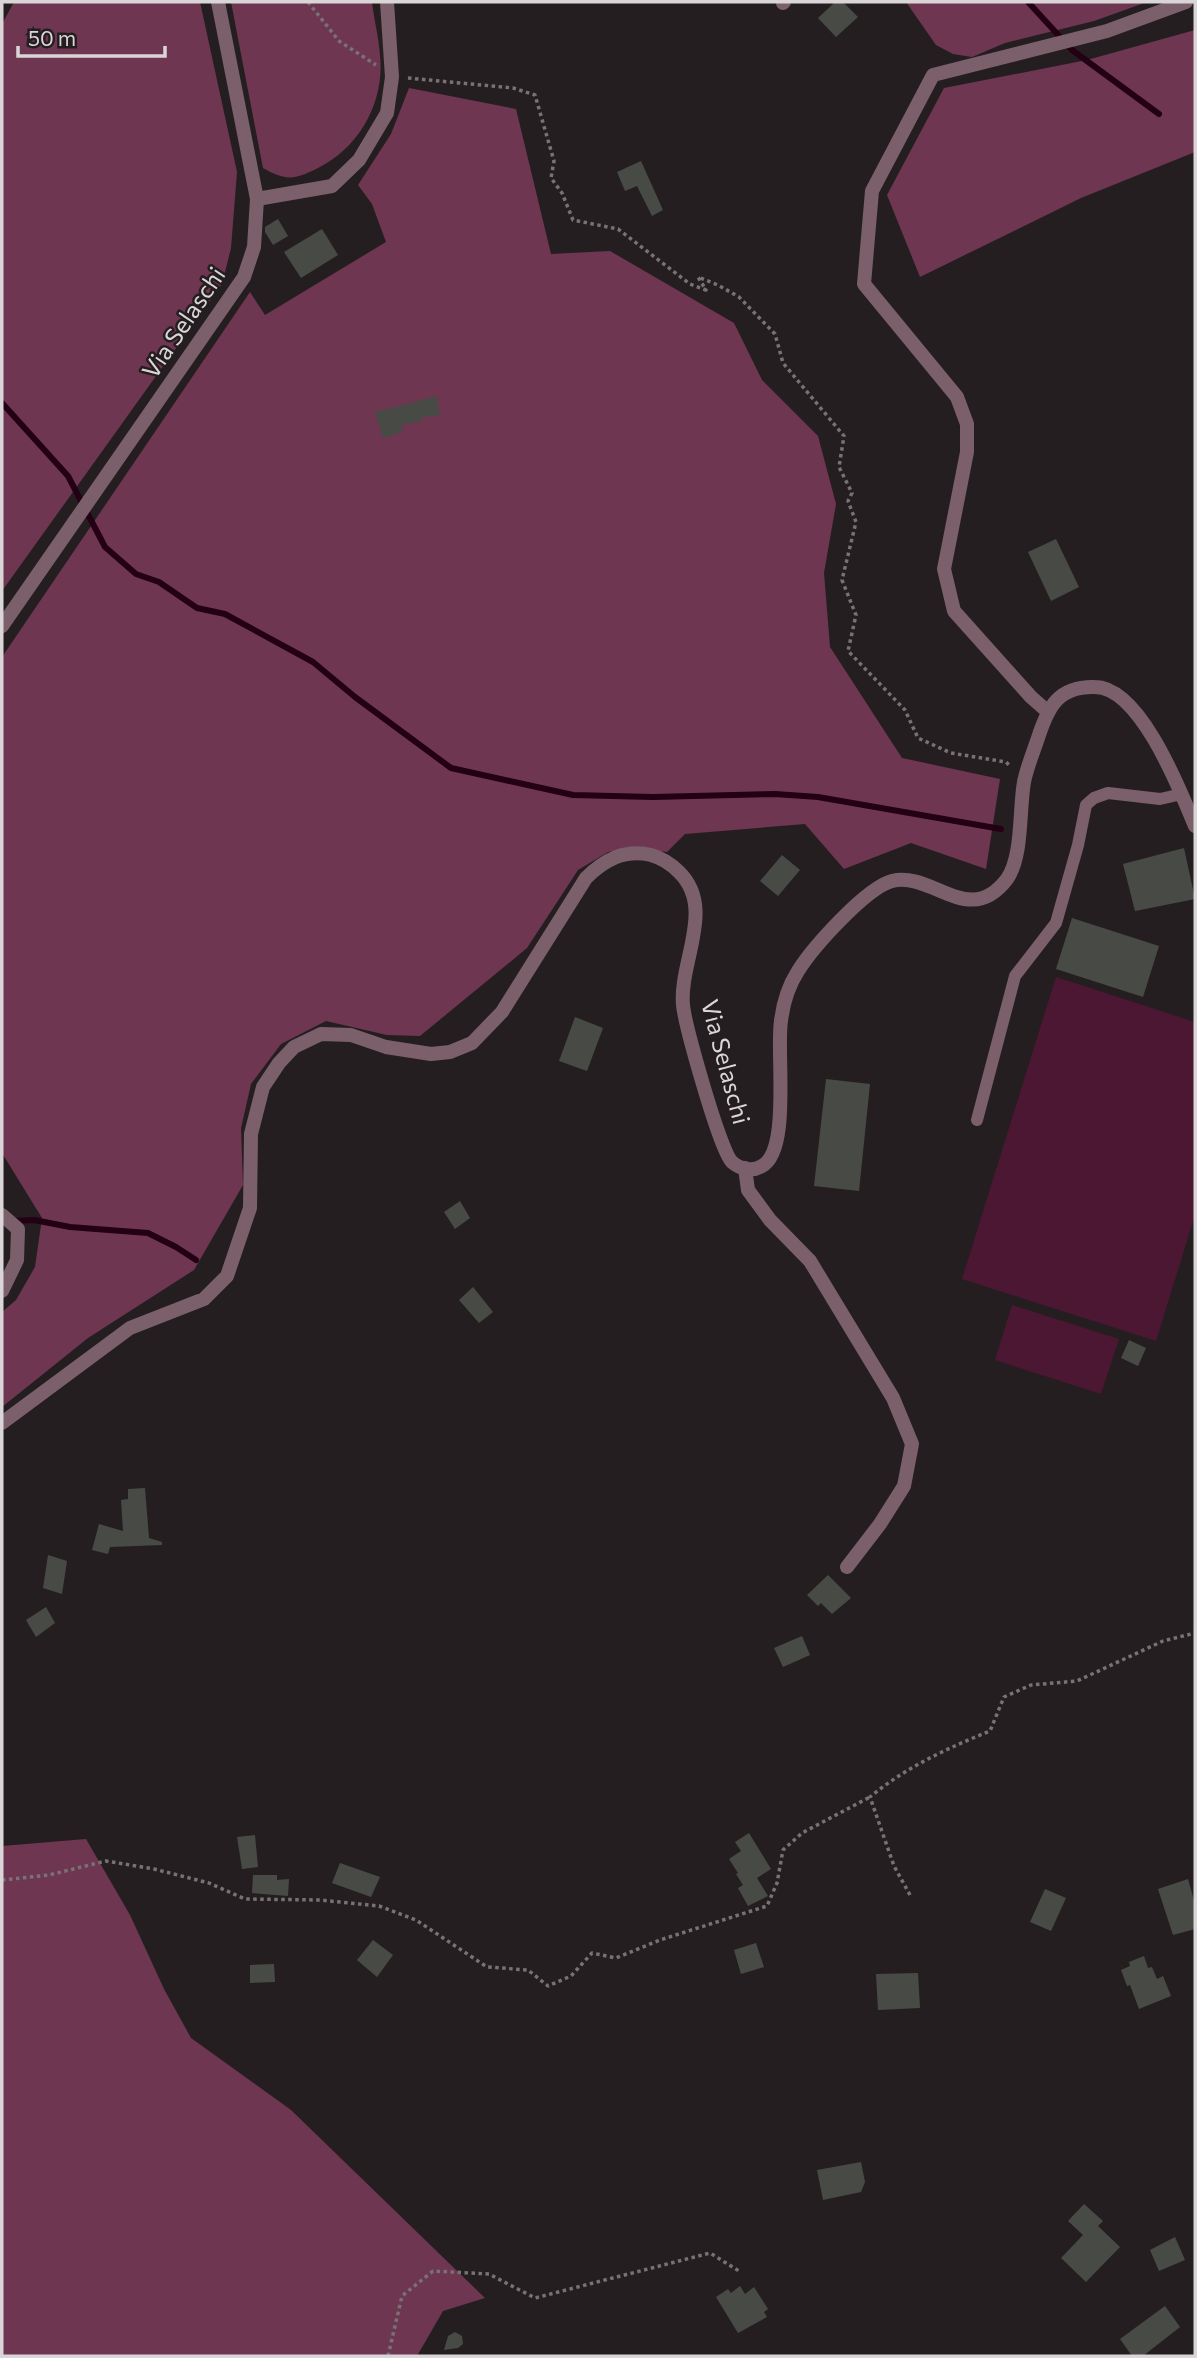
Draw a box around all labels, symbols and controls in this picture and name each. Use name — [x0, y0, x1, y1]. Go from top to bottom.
scale bar — [18, 14, 164, 58]
text: 50 m — [28, 25, 76, 50]
street label: Via Selaschi — [135, 261, 231, 383]
street label: Via Selaschi — [696, 996, 757, 1127]

